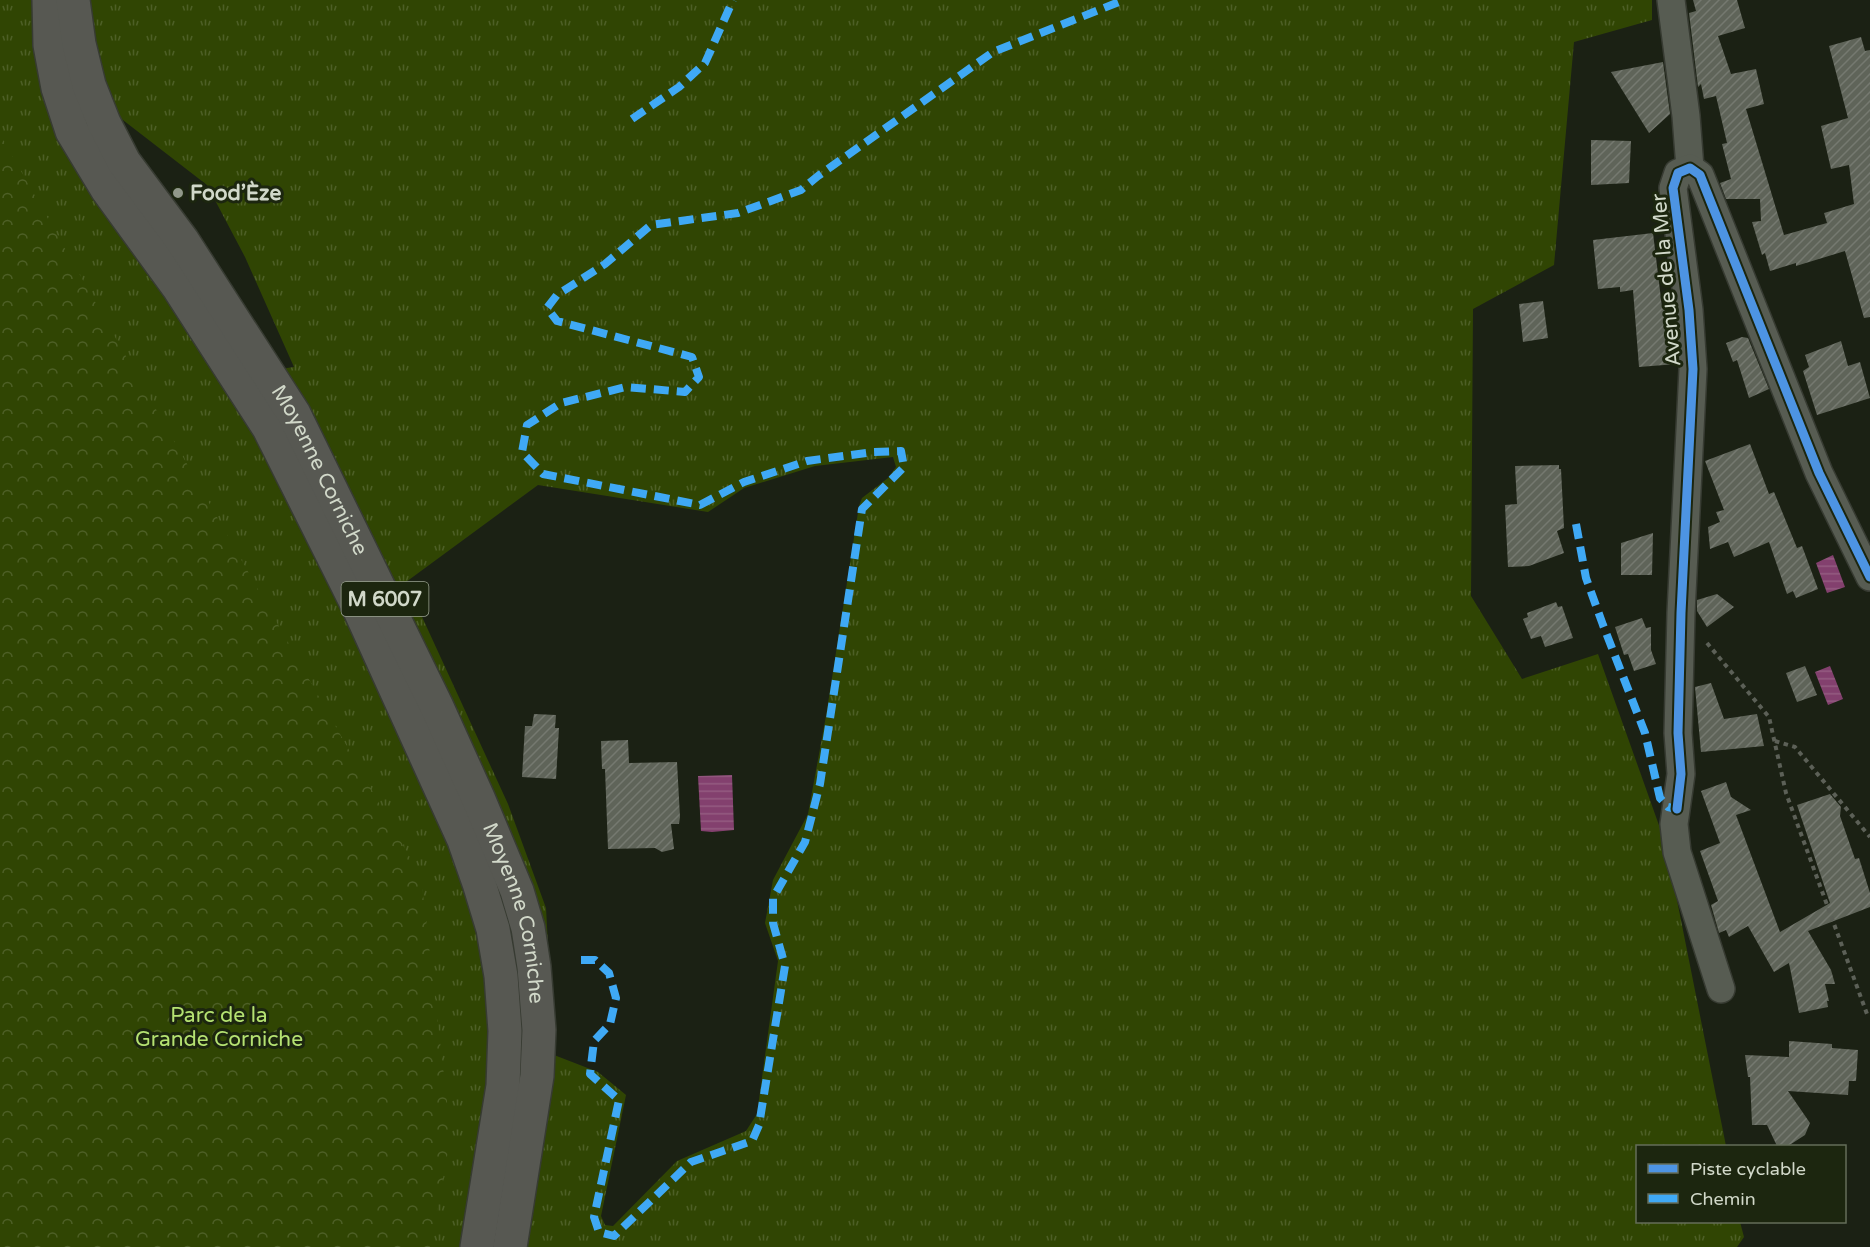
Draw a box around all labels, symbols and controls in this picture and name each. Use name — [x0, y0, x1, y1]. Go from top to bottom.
place label: Food’Èze — [190, 180, 282, 206]
marker: Food’Èze — [171, 186, 185, 200]
street label: Avenue de la Mer — [1646, 192, 1687, 368]
street label: Moyenne Corniche — [266, 380, 373, 559]
road number: M 6007 — [342, 582, 428, 616]
street label: Moyenne Corniche — [477, 819, 549, 1005]
park label: Parc de la Grande Corniche — [135, 1003, 303, 1052]
legend — [1636, 1145, 1846, 1223]
text: Piste cyclable — [1690, 1158, 1806, 1180]
text: Chemin — [1690, 1188, 1756, 1210]

